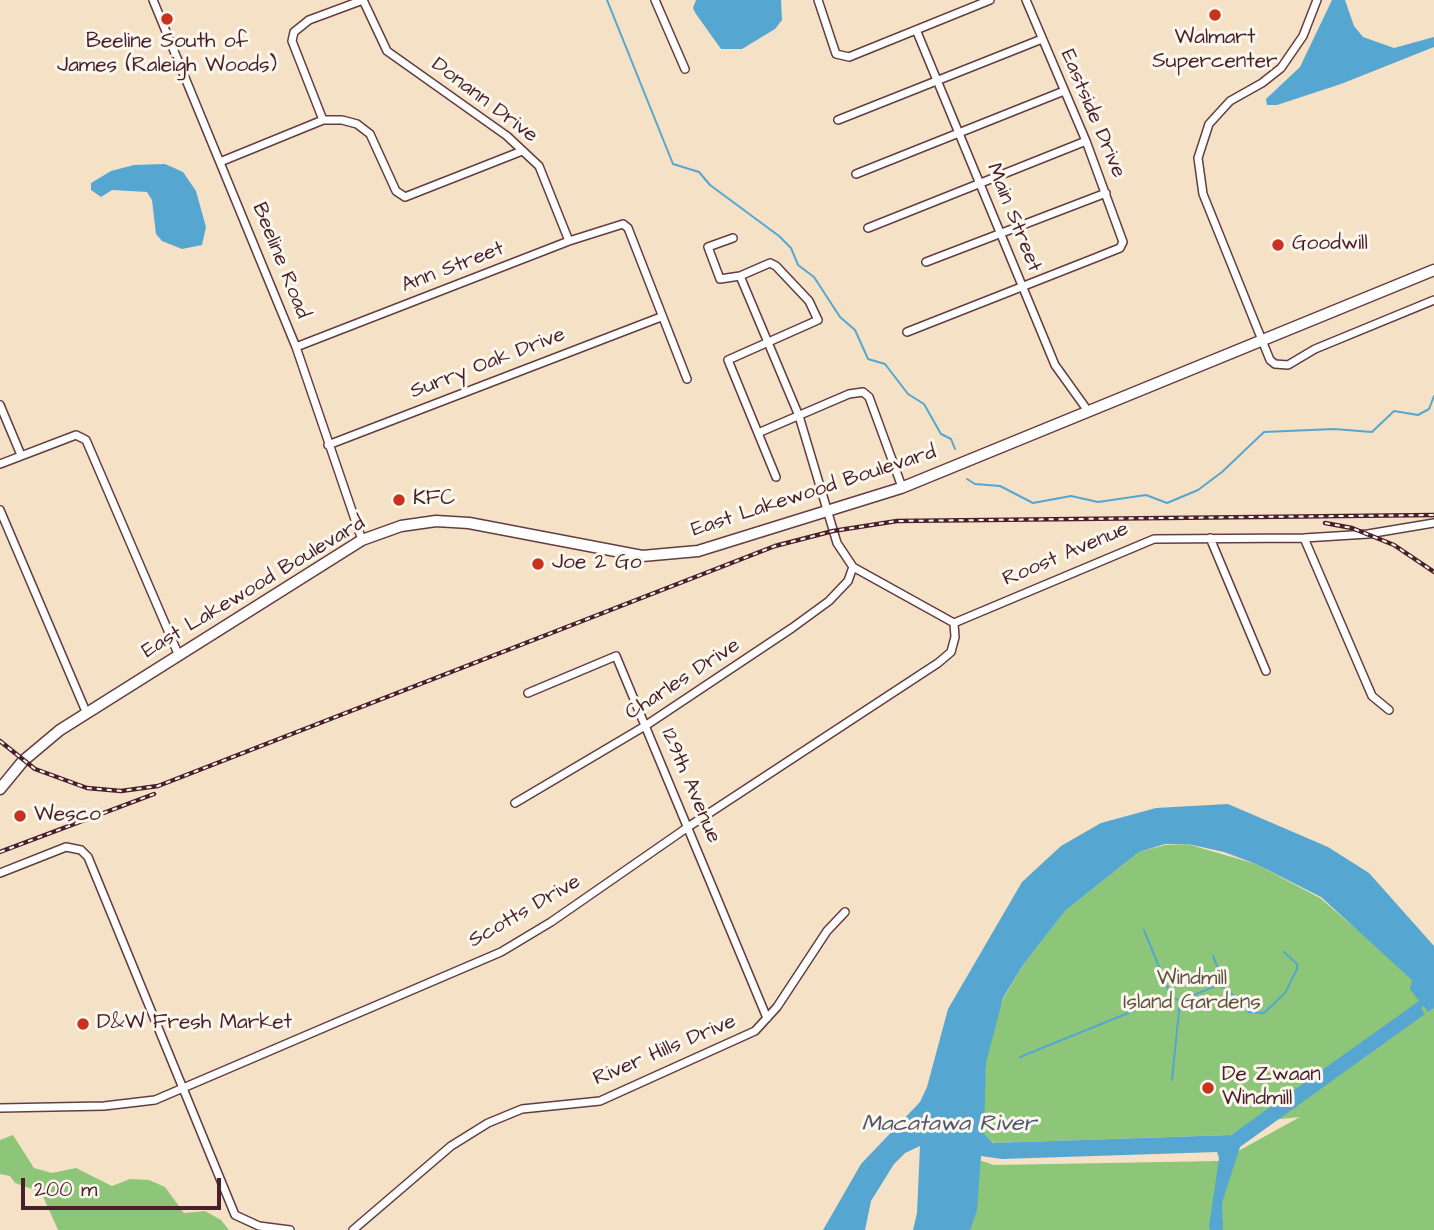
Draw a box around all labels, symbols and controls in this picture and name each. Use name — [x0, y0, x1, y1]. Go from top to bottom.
marker: Walmart Supercenter — [1207, 7, 1223, 23]
marker: Beeline South of James (Raleigh Woods) — [159, 11, 175, 27]
place label: Walmart Supercenter — [1152, 26, 1278, 76]
place label: Beeline South of James (Raleigh Woods) — [57, 30, 277, 80]
street label: Eastside Drive — [1054, 46, 1130, 182]
street label: Donann Drive — [426, 53, 542, 149]
street label: Main Street — [980, 160, 1046, 276]
street label: Beeline Road — [245, 199, 315, 323]
place label: Goodwill — [1292, 232, 1368, 258]
street label: Ann Street — [398, 237, 508, 299]
marker: Goodwill — [1270, 237, 1286, 253]
street label: Surry Oak Drive — [407, 323, 569, 405]
street label: East Lakewood Boulevard — [688, 440, 940, 544]
place label: KFC — [413, 487, 455, 513]
marker: KFC — [391, 492, 407, 508]
street label: East Lakewood Boulevard — [138, 511, 370, 665]
street label: Roost Avenue — [999, 517, 1133, 593]
place label: Joe 2 Go — [552, 551, 641, 577]
marker: Joe 2 Go — [530, 556, 546, 572]
street label: Charles Drive — [621, 634, 745, 726]
street label: 129th Avenue — [655, 725, 725, 847]
place label: Wesco — [34, 803, 101, 829]
marker: Wesco — [12, 808, 28, 824]
street label: Scotts Drive — [465, 870, 585, 954]
park label: Windmill Island Gardens — [1123, 967, 1261, 1017]
street label: River Hills Drive — [590, 1010, 740, 1092]
place label: D&W Fresh Market — [97, 1011, 292, 1037]
marker: D&W Fresh Market — [75, 1016, 91, 1032]
place label: De Zwaan Windmill — [1222, 1063, 1321, 1113]
marker: De Zwaan Windmill — [1200, 1080, 1216, 1096]
water label: Macatawa River — [862, 1111, 1036, 1139]
scale bar — [24, 1164, 224, 1208]
text: 200 m — [34, 1175, 97, 1204]

